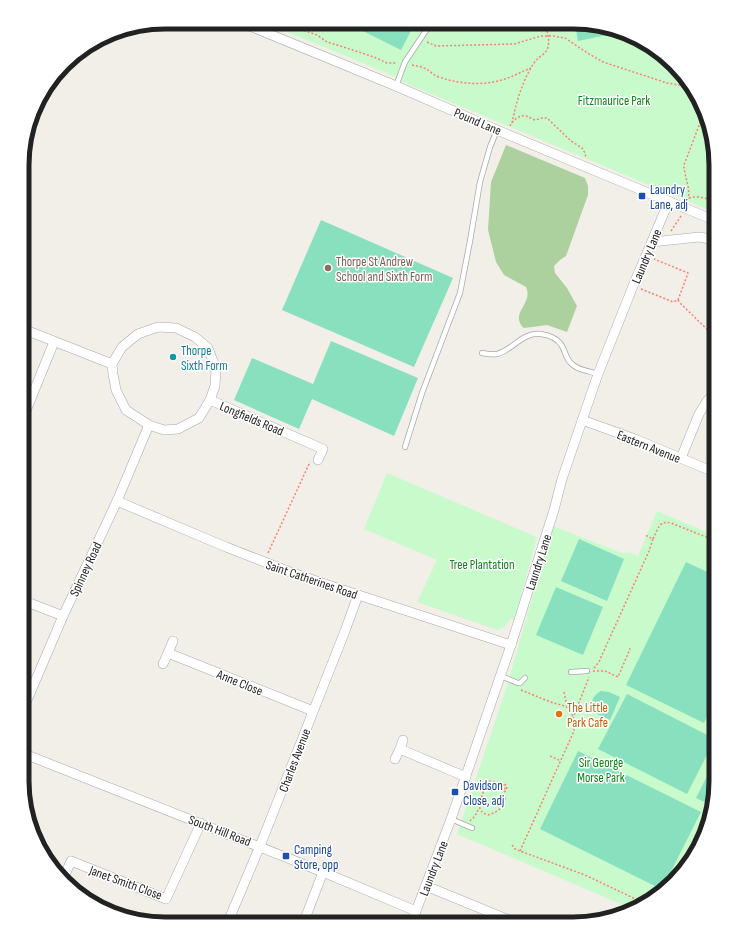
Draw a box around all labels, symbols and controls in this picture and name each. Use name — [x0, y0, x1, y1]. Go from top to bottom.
park label: Fitzmaurice Park — [578, 93, 650, 109]
street label: Pound Lane — [451, 105, 504, 139]
place label: Laundry Lane, adj — [650, 182, 688, 213]
marker: Laundry Lane, adj — [637, 191, 647, 201]
street label: Laundry Lane — [628, 227, 666, 286]
place label: Thorpe St Andrew School and Sixth Form — [336, 254, 432, 285]
marker: Thorpe St Andrew School and Sixth Form — [323, 263, 333, 273]
place label: Thorpe Sixth Form — [181, 343, 228, 374]
marker: Thorpe Sixth Form — [168, 352, 178, 362]
street label: Longfields Road — [217, 398, 286, 440]
street label: Eastern Avenue — [615, 427, 683, 467]
street label: Laundry Lane — [522, 532, 555, 592]
street label: Spinney Road — [66, 540, 105, 599]
street label: Saint Catherines Road — [264, 557, 360, 603]
park label: Tree Plantation — [449, 557, 515, 573]
street label: Anne Close — [213, 666, 265, 699]
place label: The Little Park Cafe — [567, 700, 608, 731]
marker: The Little Park Cafe — [554, 709, 564, 719]
street label: Charles Avenue — [275, 726, 314, 794]
park label: Sir George Morse Park — [577, 755, 625, 786]
place label: Davidson Close, adj — [463, 778, 504, 809]
marker: Davidson Close, adj — [450, 787, 460, 797]
street label: South Hill Road — [186, 812, 253, 850]
street label: Laundry Lane — [416, 839, 452, 898]
place label: Camping Store, opp — [294, 842, 338, 873]
marker: Camping Store, opp — [281, 851, 291, 861]
street label: Janet Smith Close — [86, 862, 164, 904]

